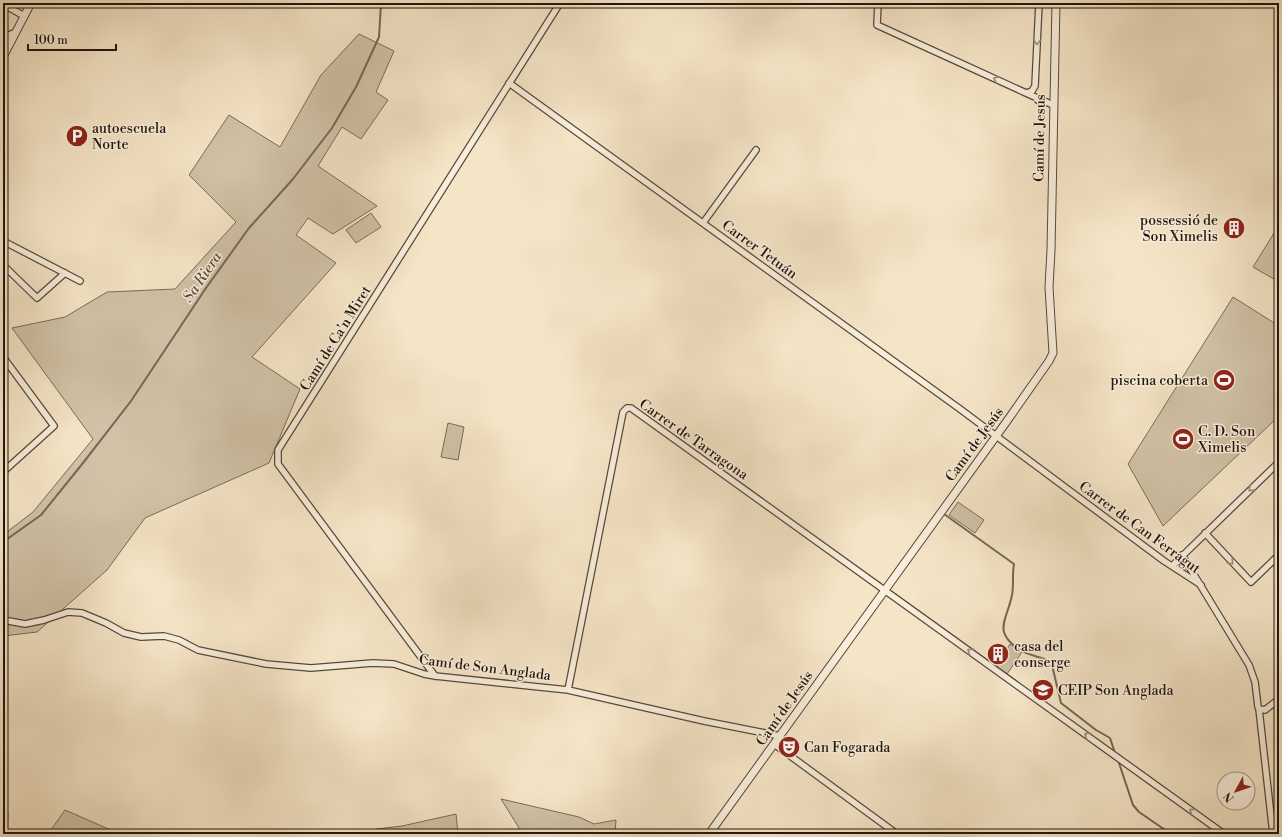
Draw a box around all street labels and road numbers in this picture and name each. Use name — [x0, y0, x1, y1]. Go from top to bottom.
street label: Camí de Jesús — [1030, 94, 1050, 182]
street label: Carrer Tetuán — [718, 216, 801, 284]
street label: Camí de Ca'n Miret — [296, 283, 375, 394]
street label: Carrer de Tarragona — [635, 395, 752, 485]
street label: Camí de Jesús — [942, 404, 1008, 485]
street label: Carrer de Can Ferragut — [1075, 478, 1204, 578]
street label: Camí de Son Anglada — [418, 651, 553, 685]
street label: Camí de Jesús — [752, 667, 817, 750]

